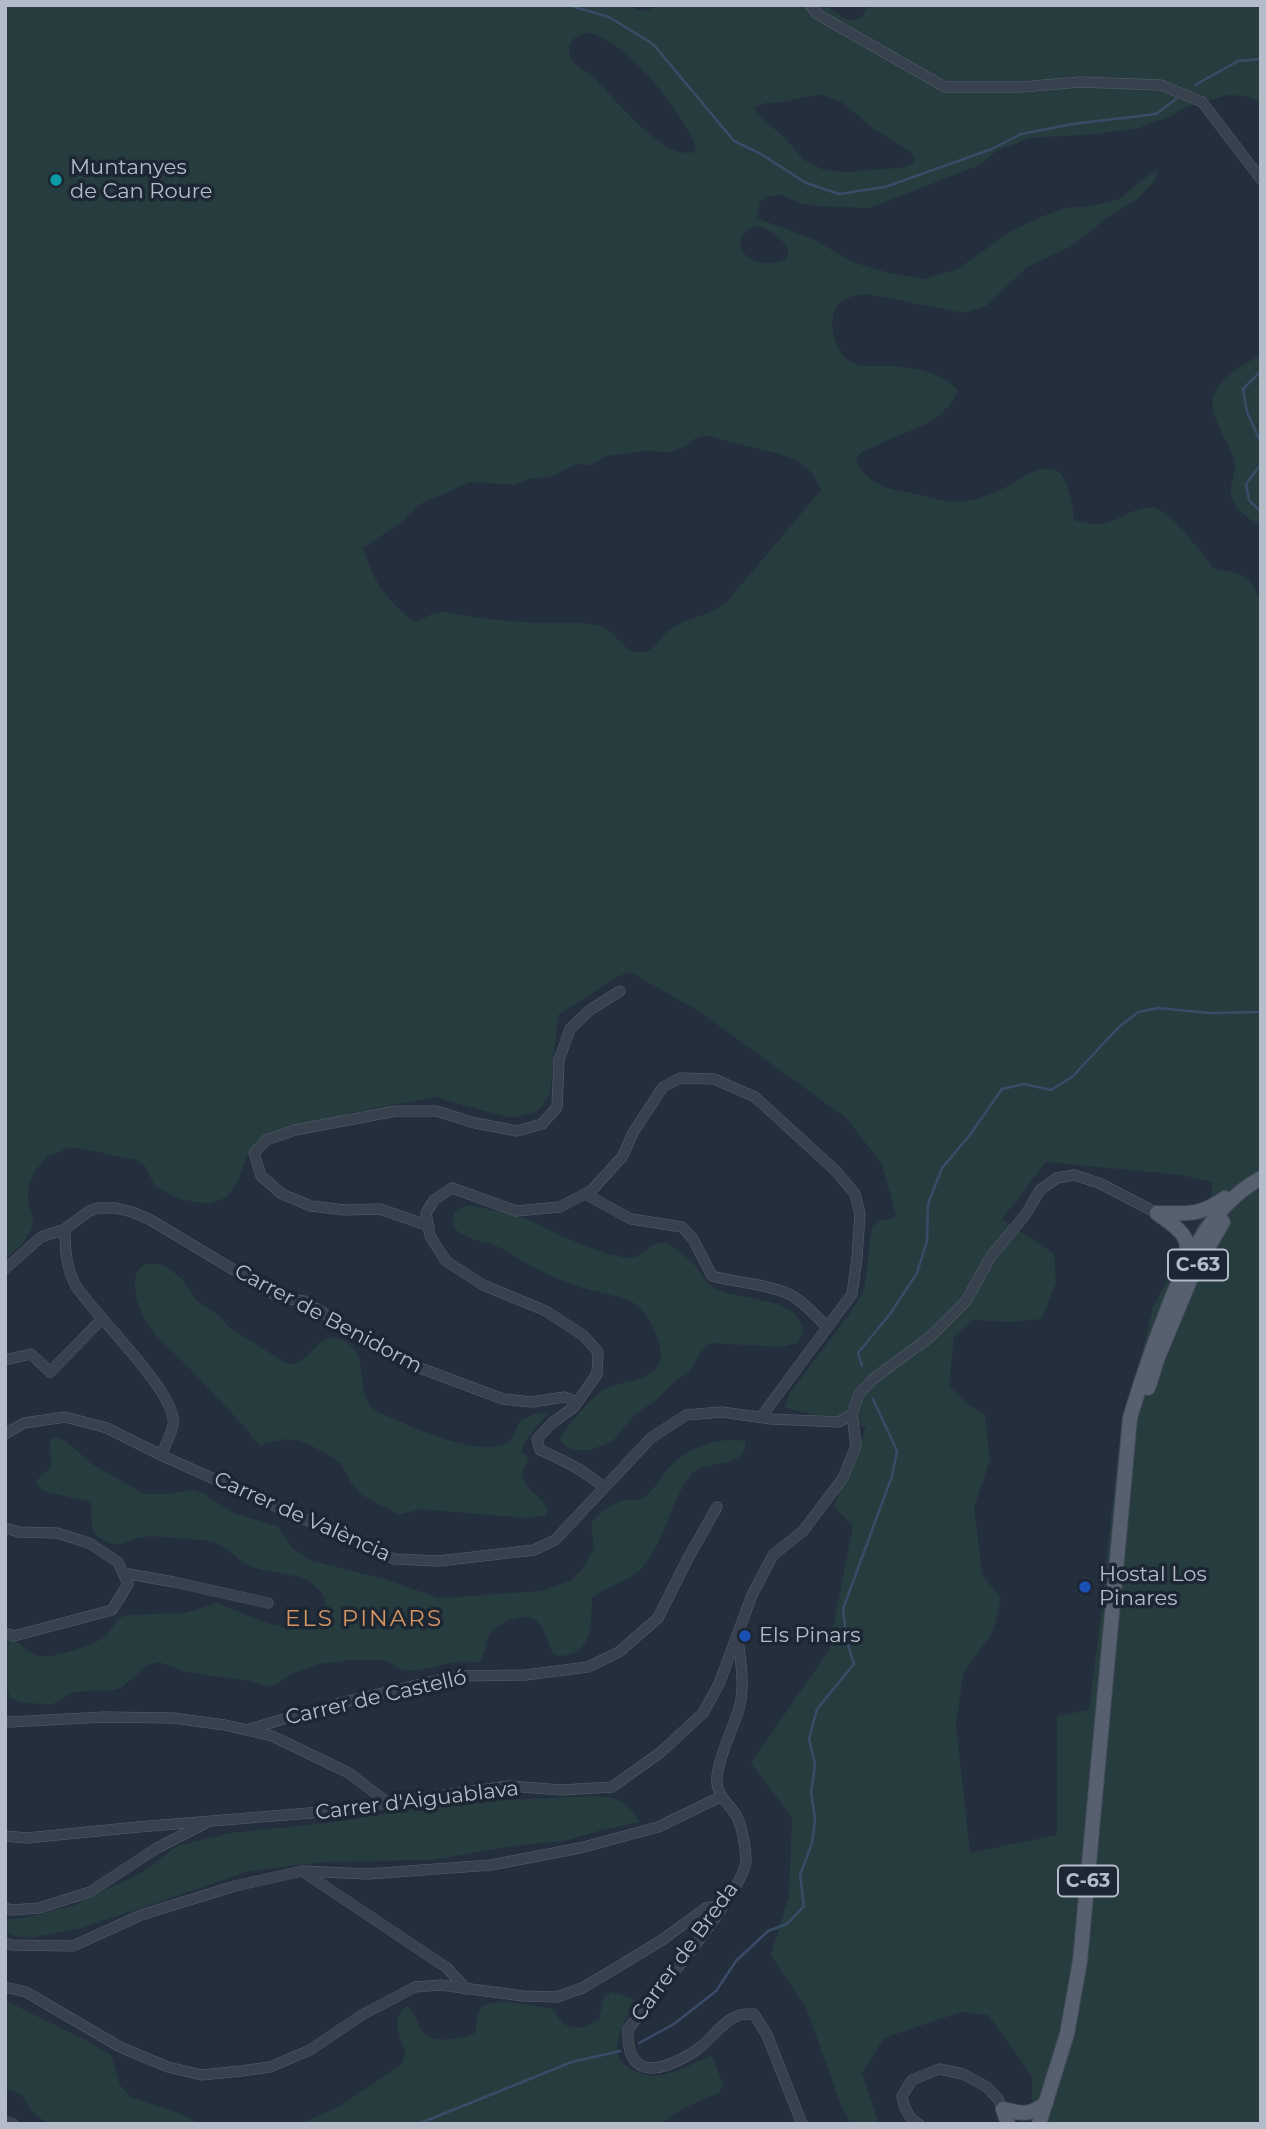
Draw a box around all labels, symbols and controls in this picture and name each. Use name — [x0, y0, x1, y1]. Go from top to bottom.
place label: Muntanyes de Can Roure — [70, 155, 213, 205]
marker: Muntanyes de Can Roure — [48, 172, 64, 188]
road number: C-63 — [1168, 1250, 1228, 1280]
street label: Carrer de Benidorm — [230, 1259, 426, 1379]
street label: Carrer de València — [210, 1467, 394, 1567]
place label: Hostal Los Pinares — [1099, 1562, 1207, 1612]
marker: Hostal Los Pinares — [1077, 1579, 1093, 1595]
district label: ELS PINARS — [286, 1605, 442, 1633]
place label: Els Pinars — [759, 1623, 860, 1649]
marker: Els Pinars — [737, 1628, 753, 1644]
street label: Carrer de Castelló — [283, 1665, 469, 1731]
street label: Carrer d'Aiguablava — [314, 1776, 520, 1826]
road number: C-63 — [1058, 1866, 1118, 1896]
street label: Carrer de Breda — [626, 1878, 744, 2026]

